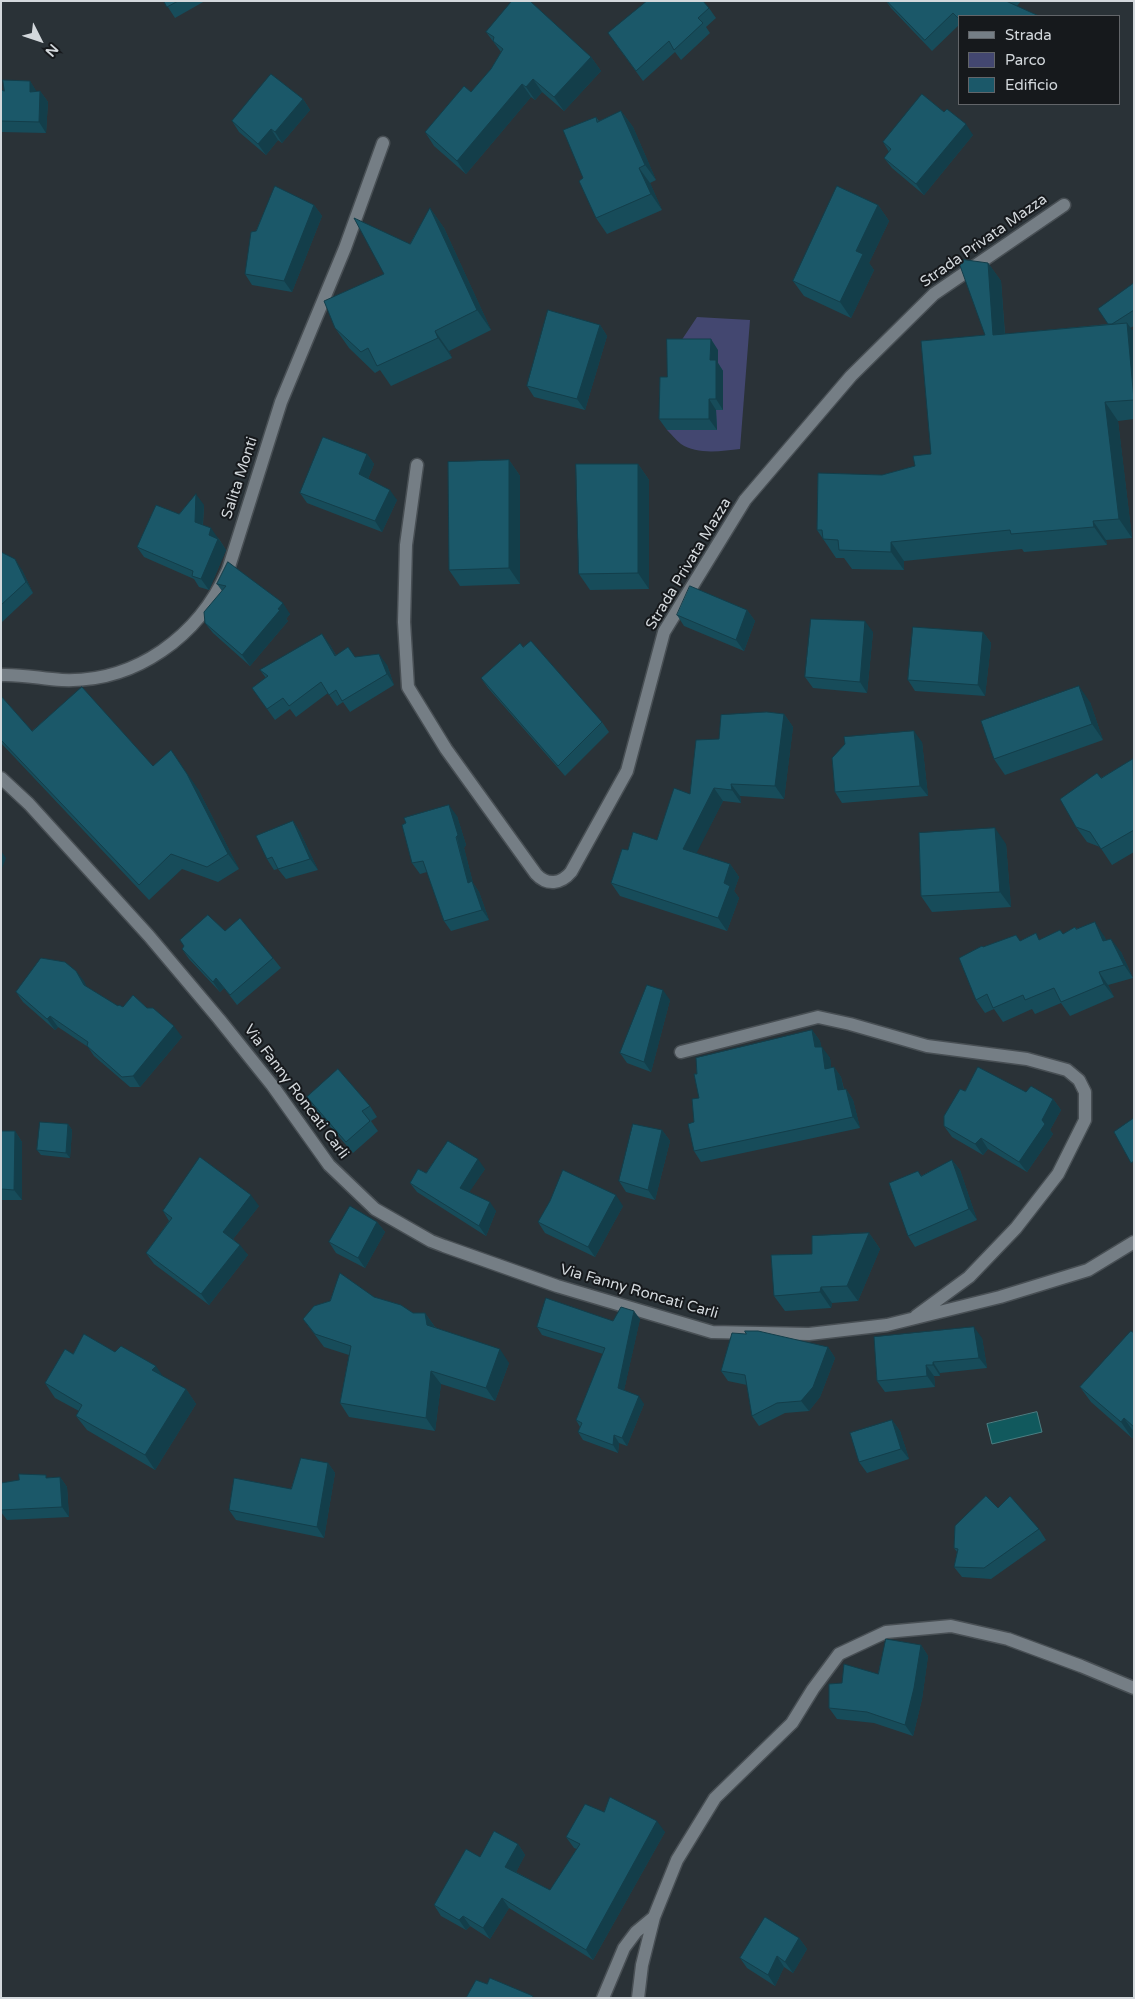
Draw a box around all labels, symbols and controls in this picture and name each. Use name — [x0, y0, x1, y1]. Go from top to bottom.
north arrow — [15, 15, 65, 65]
legend — [958, 15, 1120, 105]
text: Strada — [1005, 26, 1052, 44]
text: N — [42, 40, 62, 60]
text: Parco — [1005, 51, 1046, 69]
text: Edificio — [1005, 76, 1058, 94]
street label: Strada Privata Mazza — [917, 190, 1051, 292]
street label: Salita Monti — [218, 435, 262, 521]
street label: Strada Privata Mazza — [643, 495, 735, 633]
street label: Via Fanny Roncati Carli — [240, 1021, 352, 1163]
street label: Via Fanny Roncati Carli — [558, 1261, 720, 1323]

